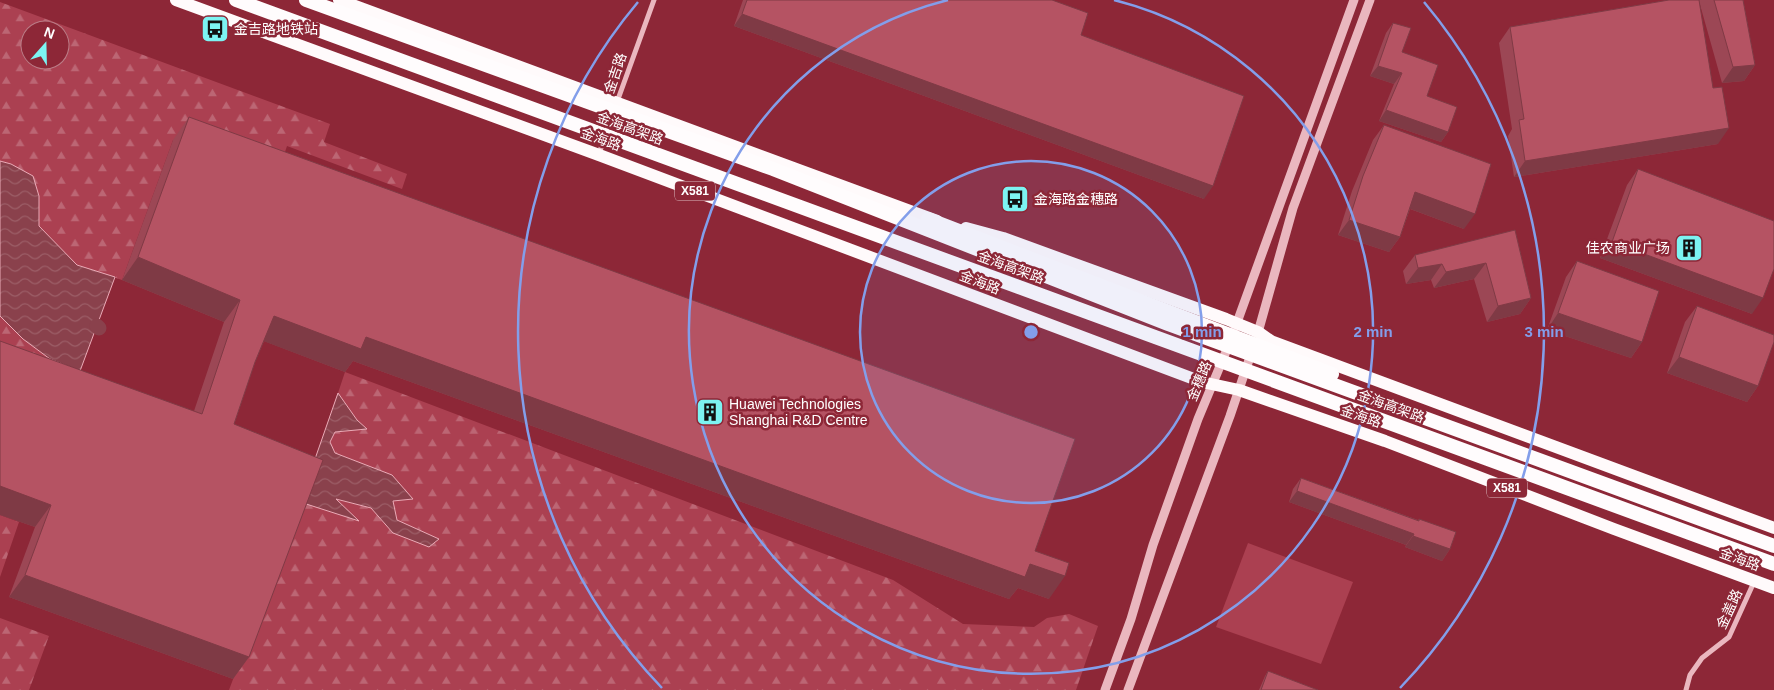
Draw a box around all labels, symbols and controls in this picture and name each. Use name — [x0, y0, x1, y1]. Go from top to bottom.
bus stop icon: 金吉路地铁站 — [200, 14, 230, 44]
north arrow — [20, 20, 70, 70]
place label: 金吉路地铁站 — [234, 21, 318, 37]
text: N — [42, 24, 57, 42]
street label: 金吉路 — [601, 51, 629, 95]
street label: 金海高架路 — [594, 109, 666, 147]
street label: 金海路 — [579, 124, 623, 154]
road number: X581 — [675, 182, 715, 200]
bus stop icon: 金海路金穗路 — [1000, 184, 1030, 214]
place label: 金海路金穗路 — [1034, 191, 1118, 207]
building icon: 佳农商业广场 — [1674, 233, 1704, 263]
place label: 佳农商业广场 — [1586, 240, 1670, 256]
street label: 金海高架路 — [975, 248, 1047, 286]
street label: 金海路 — [958, 267, 1002, 297]
centre of rings — [1022, 323, 1040, 341]
text: 1 min — [1182, 323, 1222, 340]
text: 2 min — [1353, 323, 1393, 340]
text: 3 min — [1524, 323, 1564, 340]
street label: 金穗路 — [1183, 359, 1215, 403]
street label: 金海高架路 — [1355, 387, 1427, 425]
place label: Huawei Technologies Shanghai R&D Centre — [729, 396, 868, 428]
building icon: Huawei Technologies Shanghai R&D Centre — [695, 397, 725, 427]
street label: 金海路 — [1339, 402, 1383, 430]
road number: X581 — [1487, 478, 1527, 498]
street label: 金海路 — [1718, 544, 1762, 574]
street label: 金盖路 — [1713, 587, 1745, 631]

